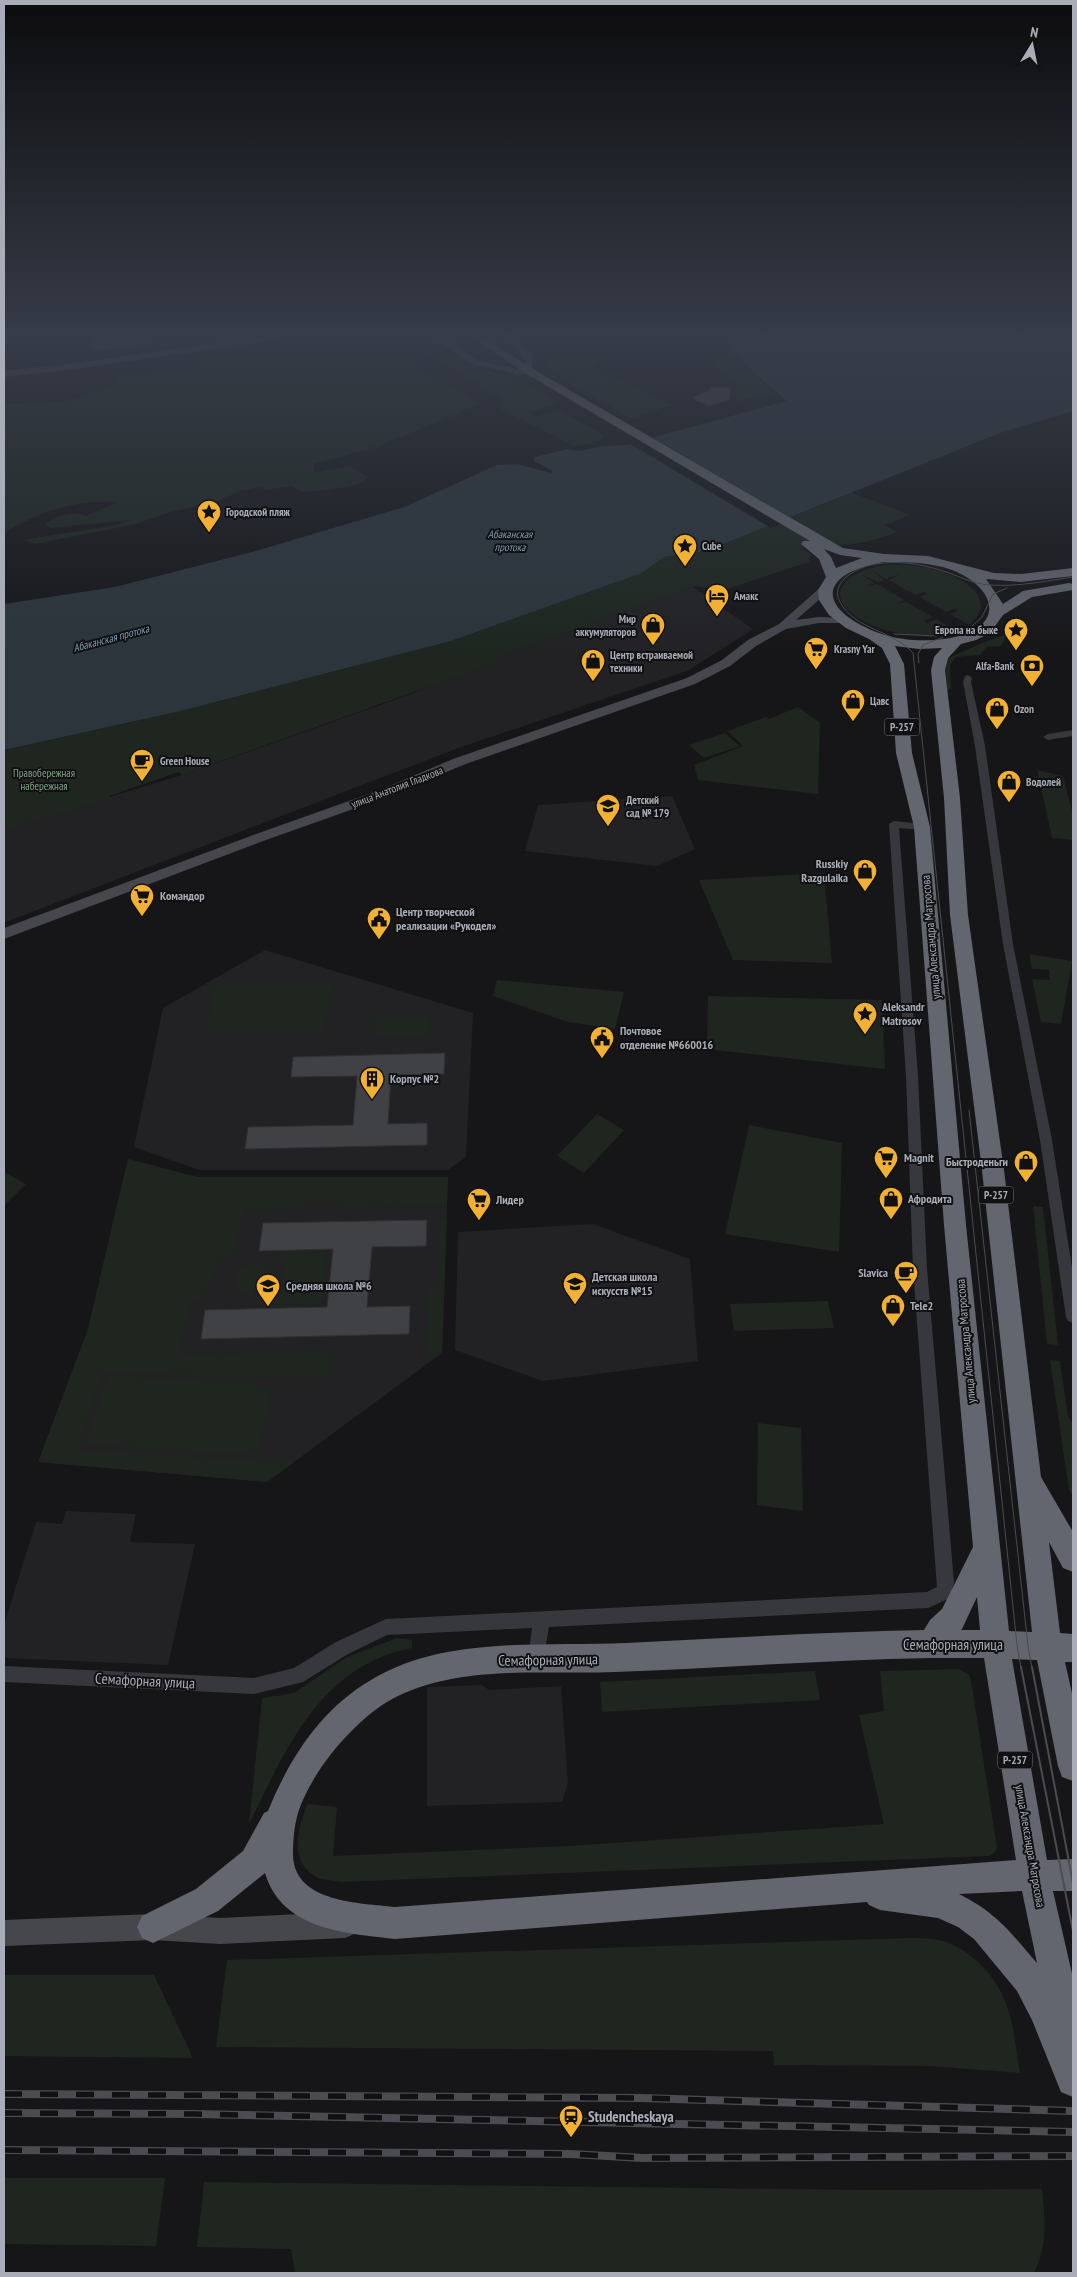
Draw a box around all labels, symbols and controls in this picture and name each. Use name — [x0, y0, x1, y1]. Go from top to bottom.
north arrow — [1007, 20, 1057, 70]
text: N — [1029, 23, 1040, 42]
place icon: Городской пляж — [196, 499, 222, 533]
place label: Городской пляж — [226, 505, 291, 519]
water label: Абаканская протока — [488, 527, 534, 554]
place icon: Cube — [672, 533, 698, 567]
place label: Cube — [702, 539, 722, 553]
hotel icon: Амакс — [704, 583, 730, 617]
place label: Амакс — [733, 589, 759, 603]
place label: Мир аккумуляторов — [575, 612, 636, 639]
shop icon: Мир аккумуляторов — [640, 612, 666, 646]
place icon: Европа на быке — [1003, 617, 1029, 651]
water label: Абаканская протока — [72, 621, 151, 655]
place label: Европа на быке — [935, 623, 998, 637]
supermarket icon: Krasny Yar — [803, 636, 829, 670]
place label: Krasny Yar — [834, 642, 875, 656]
shop icon: Центр встраиваемой техники — [580, 648, 606, 682]
place label: Центр встраиваемой техники — [610, 648, 693, 675]
bank icon: Alfa-Bank — [1019, 653, 1045, 687]
place label: Alfa-Bank — [975, 659, 1014, 673]
shop icon: Цавс — [840, 688, 866, 722]
place label: Цавс — [870, 694, 889, 708]
shop icon: Ozon — [984, 696, 1010, 730]
place label: Ozon — [1014, 702, 1034, 716]
road number: Р-257 — [884, 719, 920, 736]
cafe icon: Green House — [129, 748, 155, 782]
place label: Green House — [160, 754, 210, 768]
street label: улица Анатолия Гладкова — [349, 763, 445, 811]
park label: Правобережная набережная — [13, 766, 75, 793]
shop icon: Водолей — [996, 769, 1022, 803]
place label: Водолей — [1026, 775, 1061, 789]
school or university icon: Детский сад № 179 — [595, 793, 621, 827]
place label: Детский сад № 179 — [626, 793, 669, 820]
place label: Russkiy Razgulaika — [801, 856, 848, 885]
shop icon: Russkiy Razgulaika — [852, 858, 878, 892]
street label: улица Александра Матросова — [918, 874, 943, 1000]
supermarket icon: Командор — [129, 883, 155, 917]
place label: Командор — [160, 888, 205, 903]
place label: Центр творческой реализации «Рукодел» — [396, 904, 497, 933]
public building icon: Центр творческой реализации «Рукодел» — [366, 906, 392, 940]
place label: Aleksandr Matrosov — [881, 999, 925, 1028]
place icon: Aleksandr Matrosov — [852, 1001, 878, 1035]
place label: Почтовое отделение №660016 — [620, 1023, 713, 1052]
public building icon: Почтовое отделение №660016 — [589, 1025, 615, 1059]
building icon: Корпус №2 — [359, 1066, 385, 1100]
place label: Корпус №2 — [390, 1071, 439, 1086]
supermarket icon: Magnit — [873, 1145, 899, 1179]
shop icon: Быстроденьги — [1013, 1149, 1039, 1183]
place label: Magnit — [904, 1150, 934, 1165]
place label: Быстроденьги — [946, 1154, 1008, 1169]
shop icon: Афродита — [878, 1186, 904, 1220]
road number: Р-257 — [978, 1186, 1014, 1204]
supermarket icon: Лидер — [466, 1187, 492, 1221]
place label: Афродита — [907, 1191, 952, 1206]
place label: Лидер — [495, 1192, 524, 1207]
cafe icon: Slavica — [893, 1260, 919, 1294]
place label: Slavica — [858, 1265, 888, 1280]
place label: Детская школа искусств №15 — [592, 1269, 657, 1298]
school or university icon: Детская школа искусств №15 — [562, 1271, 588, 1305]
school or university icon: Средняя школа №6 — [255, 1273, 281, 1307]
place label: Средняя школа №6 — [286, 1278, 372, 1293]
street label: улица Александра Матросова — [953, 1278, 978, 1404]
shop icon: Tele2 — [880, 1293, 906, 1327]
place label: Tele2 — [910, 1298, 933, 1313]
street label: Семафорная улица — [903, 1635, 1003, 1654]
street label: Семафорная улица — [498, 1649, 598, 1670]
street label: Семафорная улица — [95, 1668, 195, 1693]
road number: Р-257 — [998, 1752, 1032, 1768]
street label: улица Александра Матросова — [1012, 1783, 1049, 1909]
station icon: Studencheskaya — [558, 2104, 584, 2138]
place label: Studencheskaya — [588, 2107, 674, 2126]

